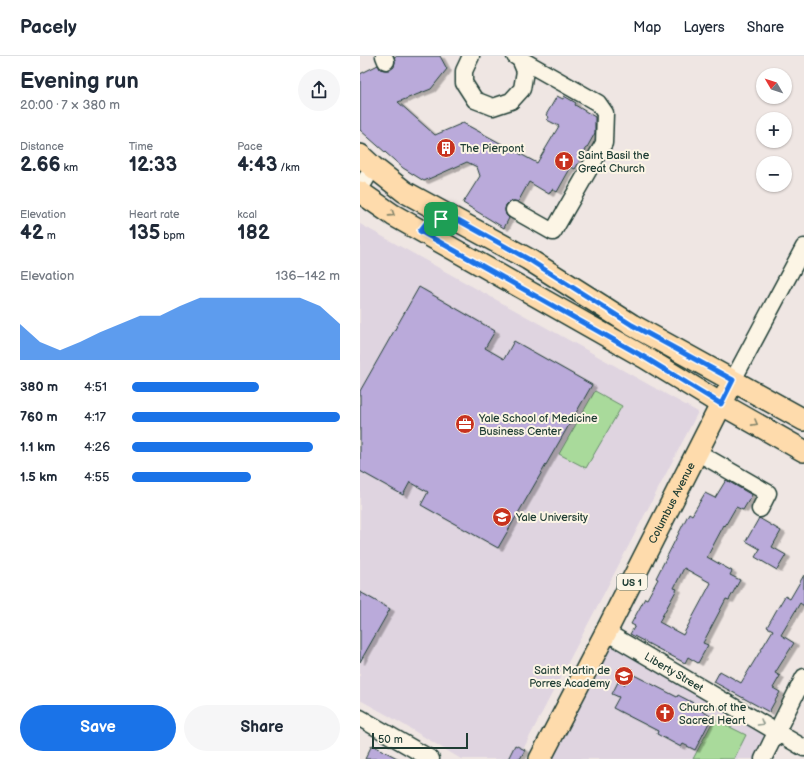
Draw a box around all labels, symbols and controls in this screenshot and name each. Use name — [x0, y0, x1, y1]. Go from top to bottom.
text: Pacely — [20, 16, 77, 39]
text: Map — [633, 19, 661, 36]
text: Layers — [683, 19, 725, 36]
text: Share — [747, 19, 784, 36]
text: Evening run — [20, 68, 139, 95]
north arrow — [756, 68, 792, 104]
map controls — [756, 68, 792, 192]
button: share — [298, 69, 340, 111]
text: 20:00 · 7 × 380 m — [20, 97, 120, 113]
button: + — [756, 112, 792, 148]
building icon: The Pierpont — [435, 137, 457, 159]
text: Distance — [20, 140, 64, 153]
text: Time — [129, 140, 153, 153]
text: Pace — [237, 140, 262, 153]
place label: The Pierpont — [460, 142, 525, 155]
place label: Saint Basil the Great Church — [578, 149, 650, 175]
church icon: Saint Basil the Great Church — [553, 150, 575, 172]
text: 2.66 — [20, 153, 61, 177]
text: 12:33 — [129, 153, 177, 177]
text: 4:43 — [237, 153, 277, 177]
button: − — [756, 156, 792, 192]
text: km — [61, 161, 78, 174]
text: /km — [277, 161, 300, 174]
pin — [424, 202, 458, 236]
text: Elevation — [20, 208, 66, 221]
text: Heart rate — [129, 208, 179, 221]
text: kcal — [237, 208, 257, 221]
icon: arrive — [430, 208, 452, 230]
one-way arrow — [388, 210, 395, 217]
text: 42 — [20, 221, 44, 245]
text: 135 — [129, 221, 160, 245]
text: 182 — [237, 221, 270, 245]
text: m — [44, 229, 56, 242]
text: bpm — [160, 229, 185, 242]
text: Elevation — [20, 268, 74, 284]
text: 136–142 m — [276, 268, 340, 284]
text: 380 m — [20, 379, 58, 395]
text: 4:51 — [84, 379, 107, 395]
text: 760 m — [20, 409, 58, 425]
text: 4:17 — [84, 409, 106, 425]
place label: Yale School of Medicine Business Center — [478, 412, 598, 438]
office icon: Yale School of Medicine Business Center — [454, 413, 476, 435]
one-way arrow — [751, 419, 758, 426]
text: 1.1 km — [20, 439, 55, 455]
text: 4:26 — [84, 439, 110, 455]
street label: Columbus Avenue — [646, 460, 698, 546]
text: 1.5 km — [20, 469, 57, 485]
text: 4:55 — [84, 469, 109, 485]
school or university icon: Yale University — [491, 506, 513, 528]
place label: Yale University — [515, 511, 588, 524]
road number: US 1 — [617, 574, 647, 590]
street label: Liberty Street — [642, 650, 706, 695]
place label: Saint Martin de Porres Academy — [529, 664, 610, 690]
school or university icon: Saint Martin de Porres Academy — [613, 665, 635, 687]
place label: Church of the Sacred Heart — [679, 701, 747, 727]
church icon: Church of the Sacred Heart — [654, 702, 676, 724]
button: Save — [20, 705, 176, 751]
button: Share — [184, 705, 340, 751]
one-way arrow — [757, 718, 764, 725]
scale bar — [372, 731, 468, 750]
text: 50 m — [378, 733, 403, 746]

